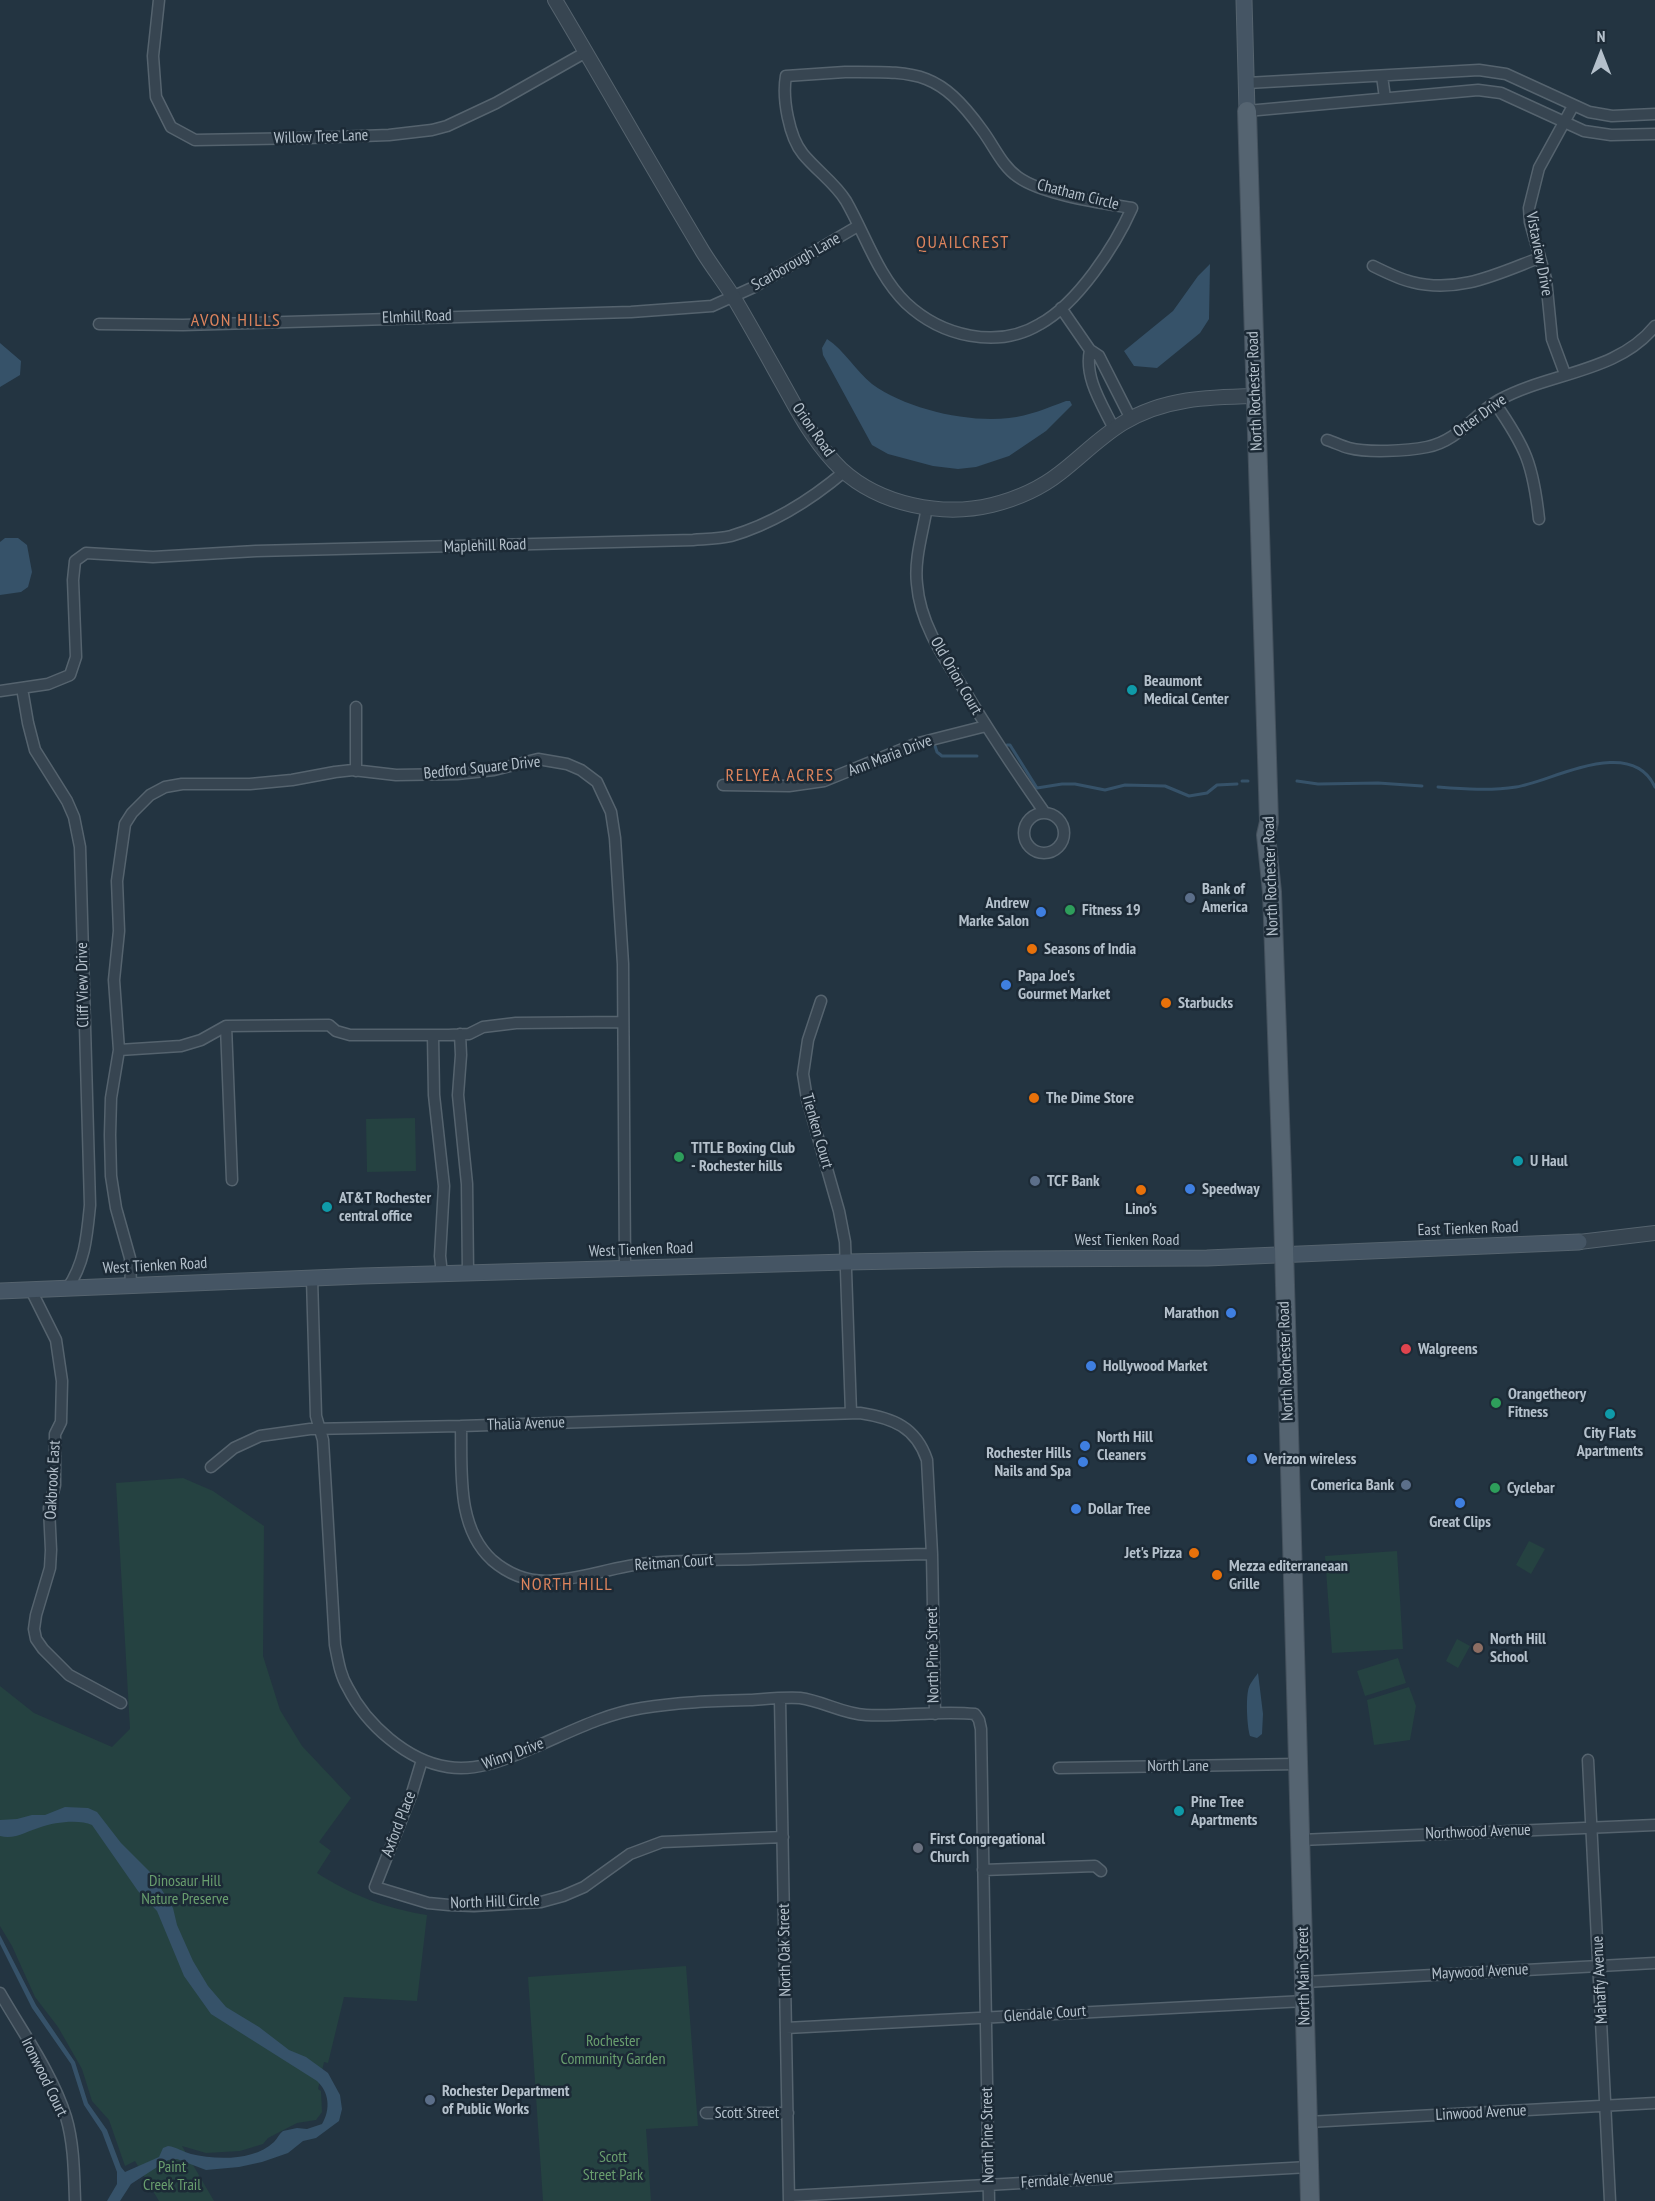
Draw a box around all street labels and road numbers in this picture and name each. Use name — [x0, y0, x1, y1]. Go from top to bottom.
street label: Willow Tree Lane — [274, 126, 368, 148]
street label: Chatham Circle — [1035, 176, 1121, 214]
street label: Vistaview Drive — [1521, 210, 1557, 298]
street label: Scarborough Lane — [748, 229, 844, 295]
street label: Elmhill Road — [382, 306, 452, 328]
street label: North Rochester Road — [1243, 331, 1267, 451]
street label: Otter Drive — [1450, 390, 1510, 442]
street label: Orion Road — [788, 399, 838, 461]
street label: Maplehill Road — [443, 535, 527, 557]
street label: Old Orion Court — [926, 634, 986, 718]
street label: Ann Maria Drive — [845, 731, 935, 781]
street label: Bedford Square Drive — [423, 752, 541, 784]
street label: North Rochester Road — [1259, 816, 1283, 936]
street label: Cliff View Drive — [73, 942, 93, 1028]
street label: Tienken Court — [797, 1091, 837, 1171]
street label: East Tienken Road — [1417, 1218, 1519, 1240]
street label: West Tienken Road — [1075, 1230, 1179, 1250]
street label: West Tienken Road — [588, 1239, 694, 1261]
street label: West Tienken Road — [102, 1254, 208, 1278]
street label: North Rochester Road — [1274, 1301, 1298, 1421]
street label: Thalia Avenue — [487, 1413, 565, 1435]
street label: Oakbrook East — [41, 1440, 65, 1520]
street label: Reitman Court — [634, 1551, 714, 1575]
street label: North Pine Street — [923, 1607, 943, 1703]
street label: Winry Drive — [480, 1734, 546, 1774]
street label: North Lane — [1147, 1756, 1209, 1776]
street label: Axford Place — [378, 1788, 420, 1860]
street label: Northwood Avenue — [1425, 1821, 1531, 1843]
street label: North Hill Circle — [450, 1891, 540, 1913]
street label: North Oak Street — [775, 1903, 795, 1997]
street label: North Main Street — [1294, 1926, 1314, 2026]
street label: Mahaffy Avenue — [1588, 1935, 1612, 2025]
street label: Maywood Avenue — [1431, 1960, 1529, 1984]
street label: Glendale Court — [1003, 2002, 1087, 2026]
street label: Ironwood Court — [17, 2034, 71, 2120]
street label: North Pine Street — [978, 2087, 998, 2183]
street label: Linwood Avenue — [1435, 2101, 1527, 2125]
street label: Scott Street — [715, 2103, 779, 2123]
street label: Ferndale Avenue — [1020, 2167, 1114, 2193]

